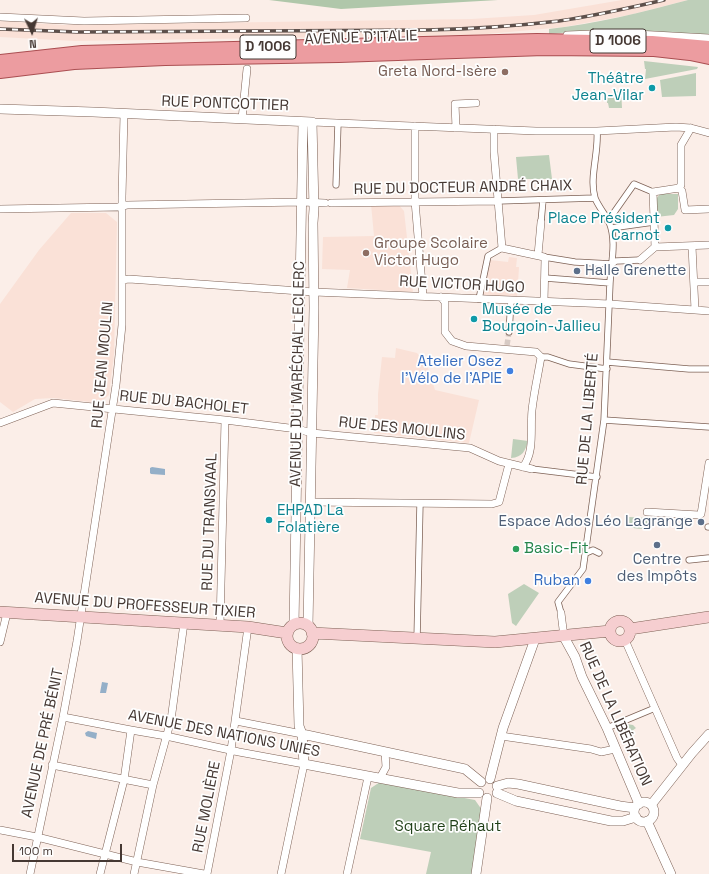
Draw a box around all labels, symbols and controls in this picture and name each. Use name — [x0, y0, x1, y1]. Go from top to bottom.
north arrow — [12, 12, 52, 52]
street label: AVENUE D'ITALIE — [304, 27, 418, 49]
road number: D 1006 — [590, 29, 646, 53]
road number: D 1006 — [240, 35, 296, 59]
text: N — [29, 37, 37, 51]
place label: Greta Nord-Isère — [378, 63, 497, 81]
marker: Greta Nord-Isère — [500, 67, 510, 77]
place label: Théâtre Jean-Vilar — [572, 70, 644, 105]
marker: Théâtre Jean-Vilar — [647, 83, 657, 93]
street label: RUE PONTCOTTIER — [161, 93, 289, 115]
street label: RUE DU DOCTEUR ANDRÉ CHAIX — [353, 177, 573, 199]
place label: Place Président Carnot — [548, 210, 660, 245]
marker: Place Président Carnot — [663, 223, 673, 233]
place label: Groupe Scolaire Victor Hugo — [374, 235, 488, 270]
marker: Groupe Scolaire Victor Hugo — [361, 248, 371, 258]
street label: AVENUE DU MARÉCHAL LECLERC — [287, 261, 309, 487]
place label: Halle Grenette — [585, 262, 686, 280]
marker: Halle Grenette — [572, 266, 582, 276]
street label: RUE VICTOR HUGO — [399, 273, 525, 297]
street label: RUE JEAN MOULIN — [88, 301, 118, 429]
place label: Musée de Bourgoin-Jallieu — [482, 301, 601, 336]
marker: Musée de Bourgoin-Jallieu — [469, 314, 479, 324]
street label: RUE DE LA LIBERTÉ — [573, 352, 603, 486]
place label: Atelier Osez l'Vélo de l'APIE — [401, 353, 502, 388]
marker: Atelier Osez l'Vélo de l'APIE — [505, 366, 515, 376]
street label: RUE DU BACHOLET — [119, 387, 249, 419]
street label: RUE DES MOULINS — [338, 413, 466, 445]
street label: RUE DU TRANSVAAL — [199, 453, 221, 591]
place label: EHPAD La Folatière — [277, 502, 344, 537]
place label: Espace Ados Léo Lagrange — [499, 513, 693, 531]
marker: EHPAD La Folatière — [264, 515, 274, 525]
marker: Espace Ados Léo Lagrange — [696, 517, 706, 527]
place label: Basic-Fit — [524, 540, 589, 558]
marker: Centre des Impôts — [652, 540, 662, 550]
marker: Basic-Fit — [511, 544, 521, 554]
place label: Centre des Impôts — [617, 551, 697, 586]
place label: Ruban — [534, 572, 580, 590]
marker: Ruban — [583, 576, 593, 586]
street label: AVENUE DU PROFESSEUR TIXIER — [34, 589, 256, 623]
street label: RUE DE LA LIBÉRATION — [575, 639, 655, 789]
street label: AVENUE DE PRÉ BÉNIT — [18, 667, 68, 819]
street label: AVENUE DES NATIONS UNIES — [127, 707, 321, 761]
street label: RUE MOLIÈRE — [189, 760, 225, 854]
park label: Square Réhaut — [395, 818, 501, 836]
scale bar — [14, 836, 124, 862]
text: 100 m — [19, 843, 53, 859]

